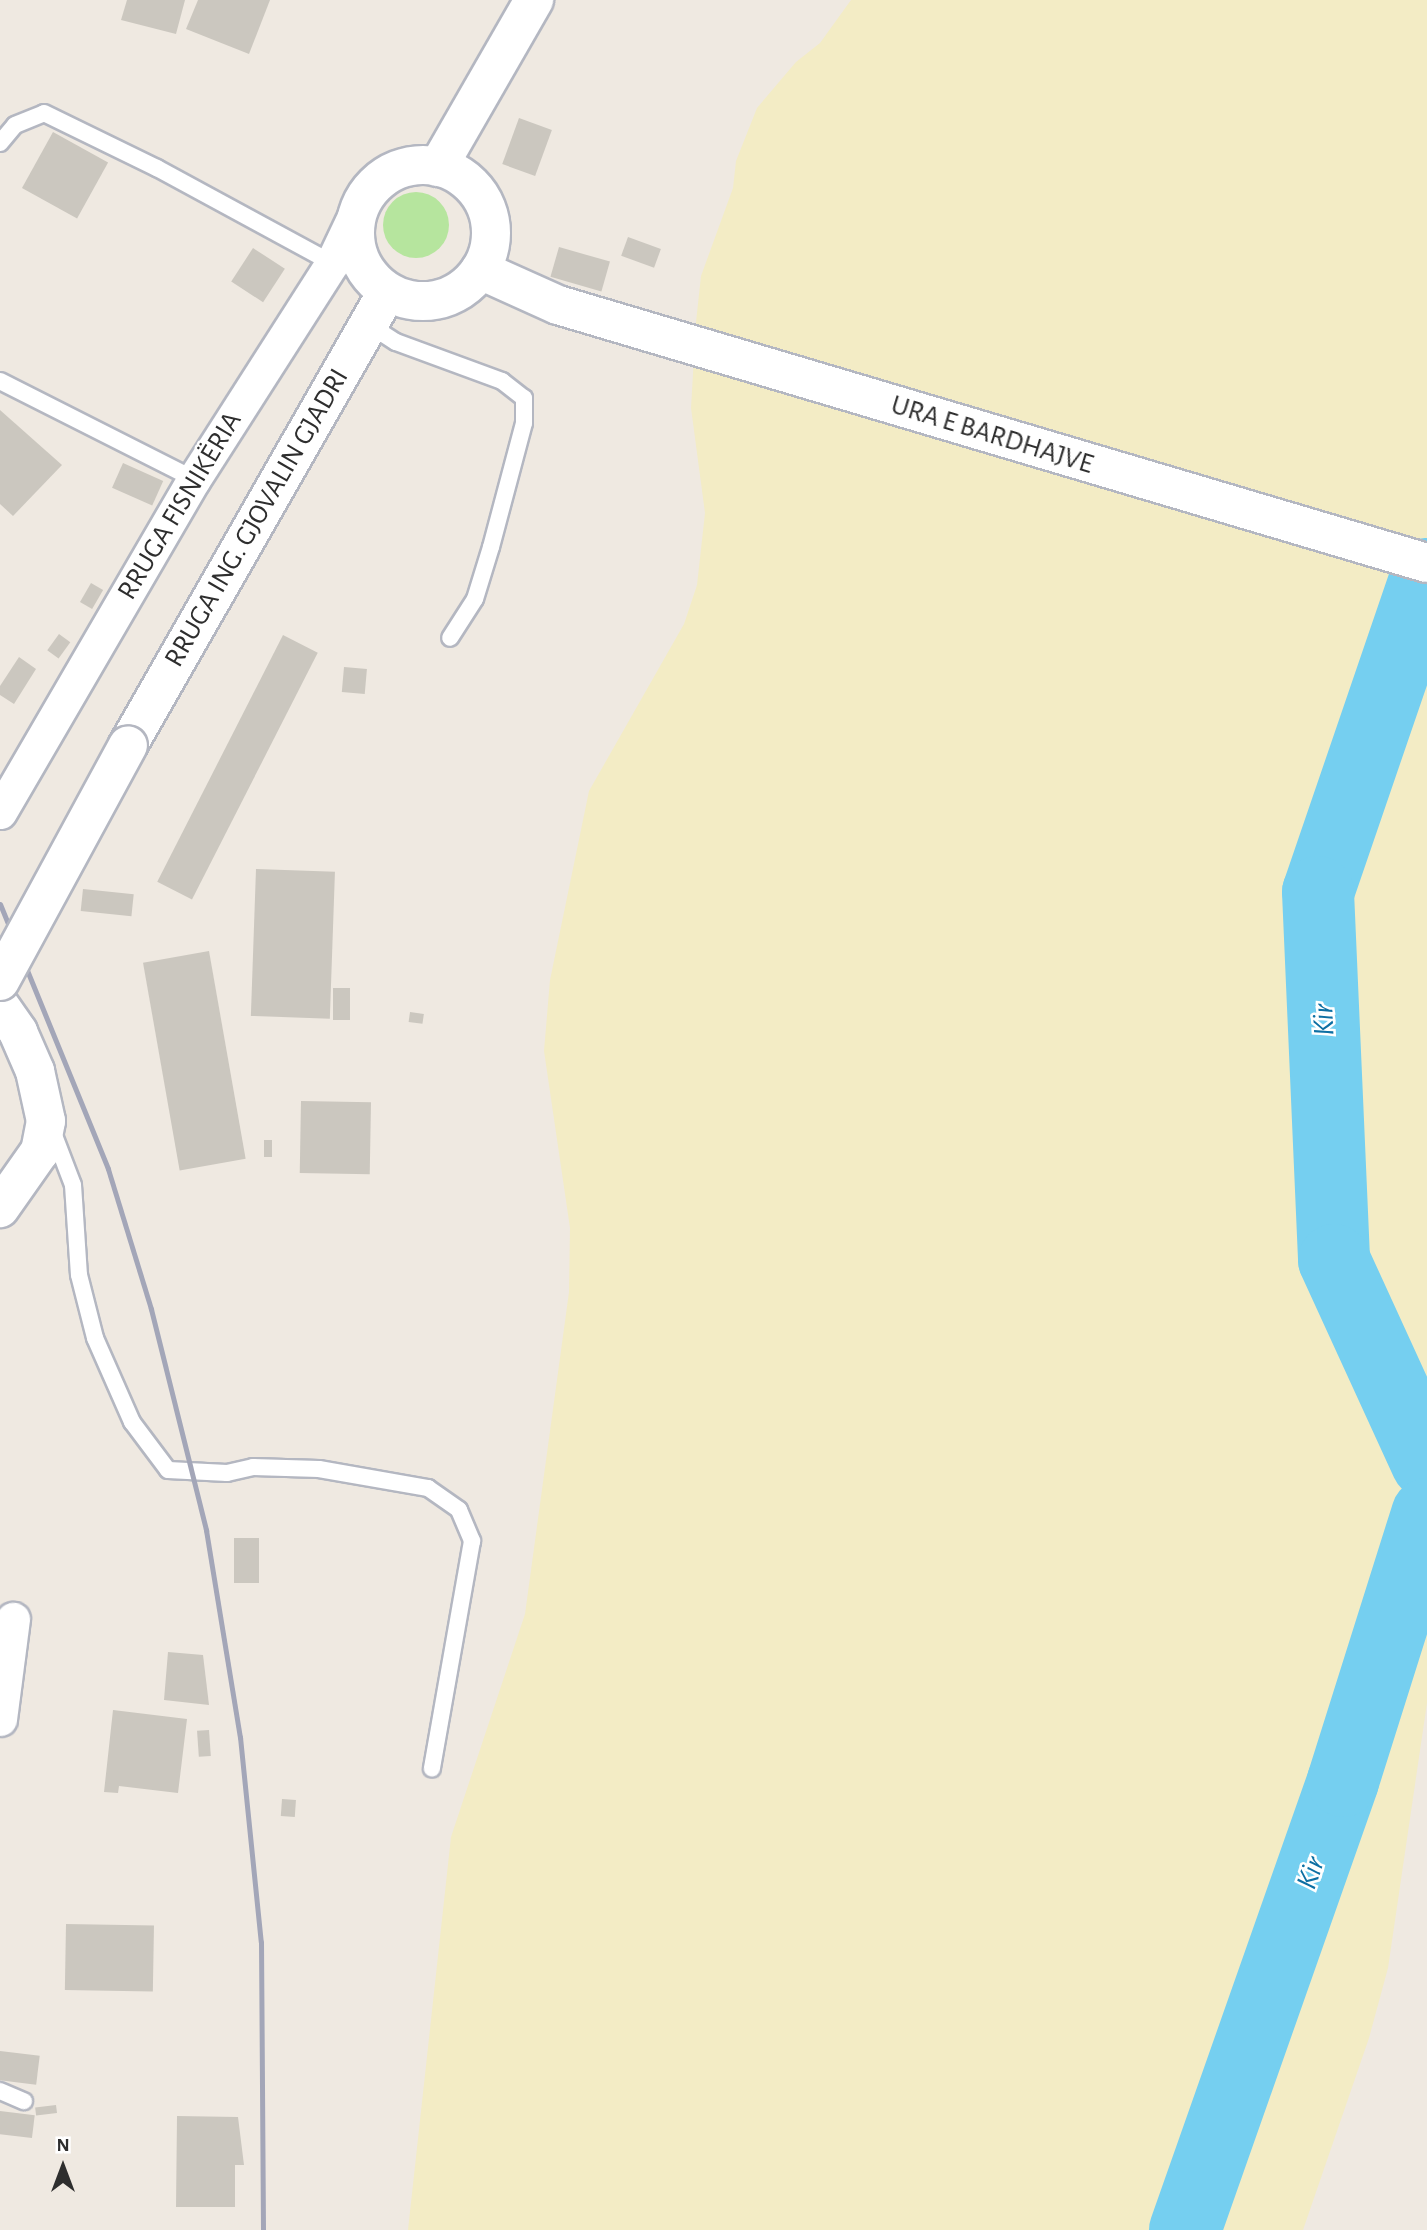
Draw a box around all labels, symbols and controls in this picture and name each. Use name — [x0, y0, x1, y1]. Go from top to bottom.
street label: RRUGA ING. GJOVALIN GJADRI — [158, 363, 356, 673]
street label: URA E BARDHAJVE — [887, 388, 1097, 482]
street label: RRUGA FISNIKËRIA — [111, 406, 249, 606]
water label: Kir — [1305, 1003, 1343, 1037]
water label: Kir — [1289, 1852, 1333, 1894]
north arrow — [28, 2132, 98, 2202]
text: N — [56, 2136, 70, 2155]

